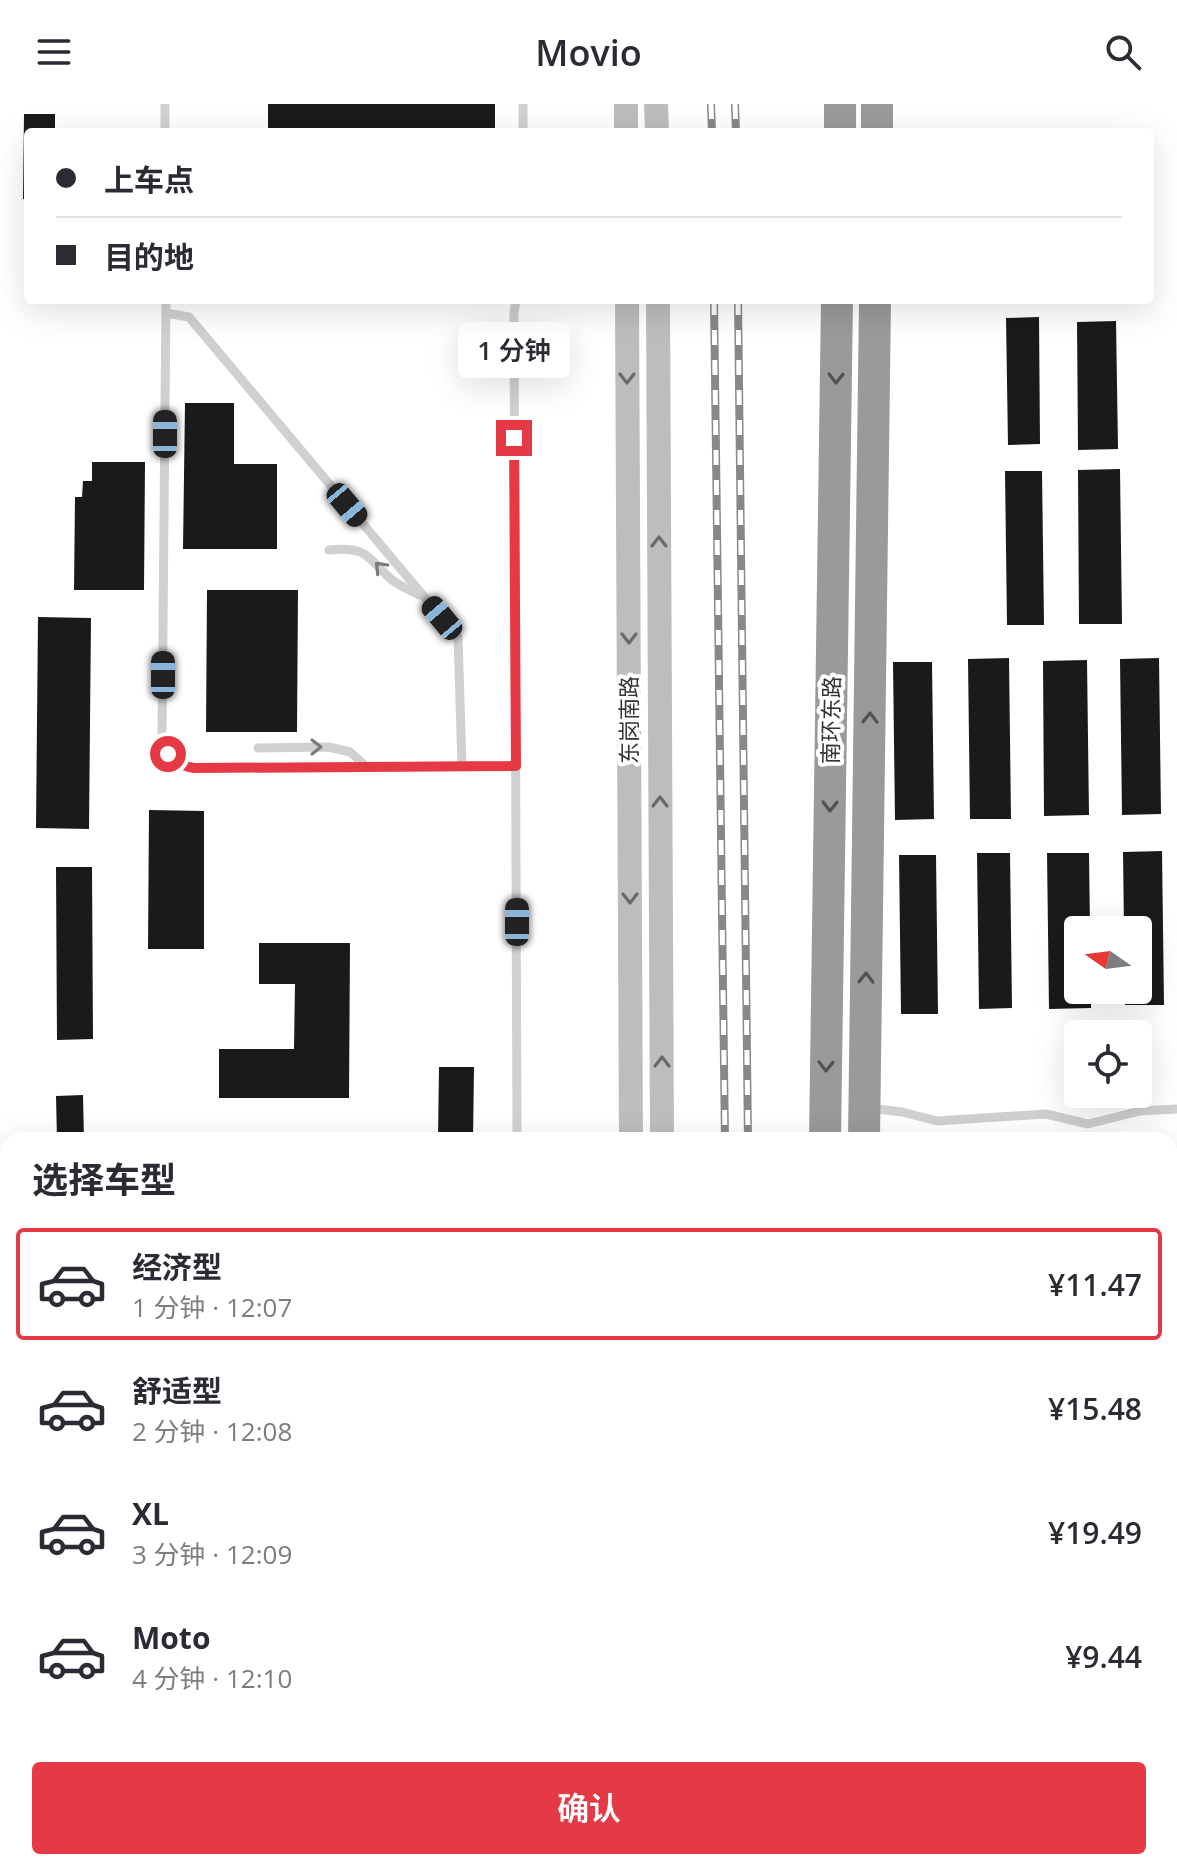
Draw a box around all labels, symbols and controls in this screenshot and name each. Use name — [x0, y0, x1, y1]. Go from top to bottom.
text: Movio — [535, 28, 642, 77]
icon: menu — [32, 30, 76, 74]
icon: search — [1101, 30, 1145, 74]
text: 上车点 — [104, 159, 194, 200]
text: 目的地 — [104, 236, 194, 277]
callout: 1 分钟 — [458, 322, 570, 378]
text: 1 分钟 — [477, 332, 551, 368]
one-way arrow — [618, 372, 636, 385]
one-way arrow — [827, 372, 845, 385]
car — [153, 410, 177, 458]
route end — [496, 420, 532, 456]
car — [322, 479, 372, 531]
one-way arrow — [650, 535, 668, 548]
one-way arrow — [375, 562, 389, 576]
car — [417, 592, 467, 644]
one-way arrow — [620, 632, 637, 645]
car — [151, 651, 175, 699]
street label: 东岗南路 — [613, 676, 643, 764]
street label: 南环东路 — [814, 676, 846, 764]
one-way arrow — [861, 711, 879, 724]
route start — [150, 736, 186, 772]
one-way arrow — [310, 738, 323, 756]
one-way arrow — [651, 795, 669, 808]
one-way arrow — [821, 800, 839, 813]
one-way arrow — [621, 892, 639, 905]
car — [505, 898, 529, 946]
north arrow — [1064, 916, 1152, 1004]
map controls — [1064, 916, 1152, 1108]
one-way arrow — [857, 971, 875, 984]
button: locate — [1064, 1020, 1152, 1108]
one-way arrow — [653, 1055, 670, 1068]
one-way arrow — [818, 1060, 835, 1073]
text: 选择车型 — [32, 1155, 176, 1204]
text: 经济型 — [132, 1246, 222, 1287]
icon: car — [36, 1248, 108, 1320]
text: ¥11.47 — [1048, 1264, 1142, 1305]
text: 1 分钟 · 12:07 — [132, 1289, 292, 1325]
text: 舒适型 — [132, 1370, 222, 1411]
icon: car — [36, 1372, 108, 1444]
text: ¥15.48 — [1048, 1388, 1142, 1429]
text: 2 分钟 · 12:08 — [132, 1413, 292, 1449]
text: XL — [132, 1493, 169, 1534]
icon: car — [36, 1496, 108, 1568]
text: ¥19.49 — [1048, 1512, 1142, 1553]
text: 3 分钟 · 12:09 — [132, 1536, 292, 1572]
text: Moto — [132, 1617, 210, 1658]
icon: car — [36, 1620, 108, 1692]
text: ¥9.44 — [1065, 1636, 1142, 1677]
text: 4 分钟 · 12:10 — [132, 1660, 292, 1696]
button: 确认 — [32, 1762, 1146, 1854]

